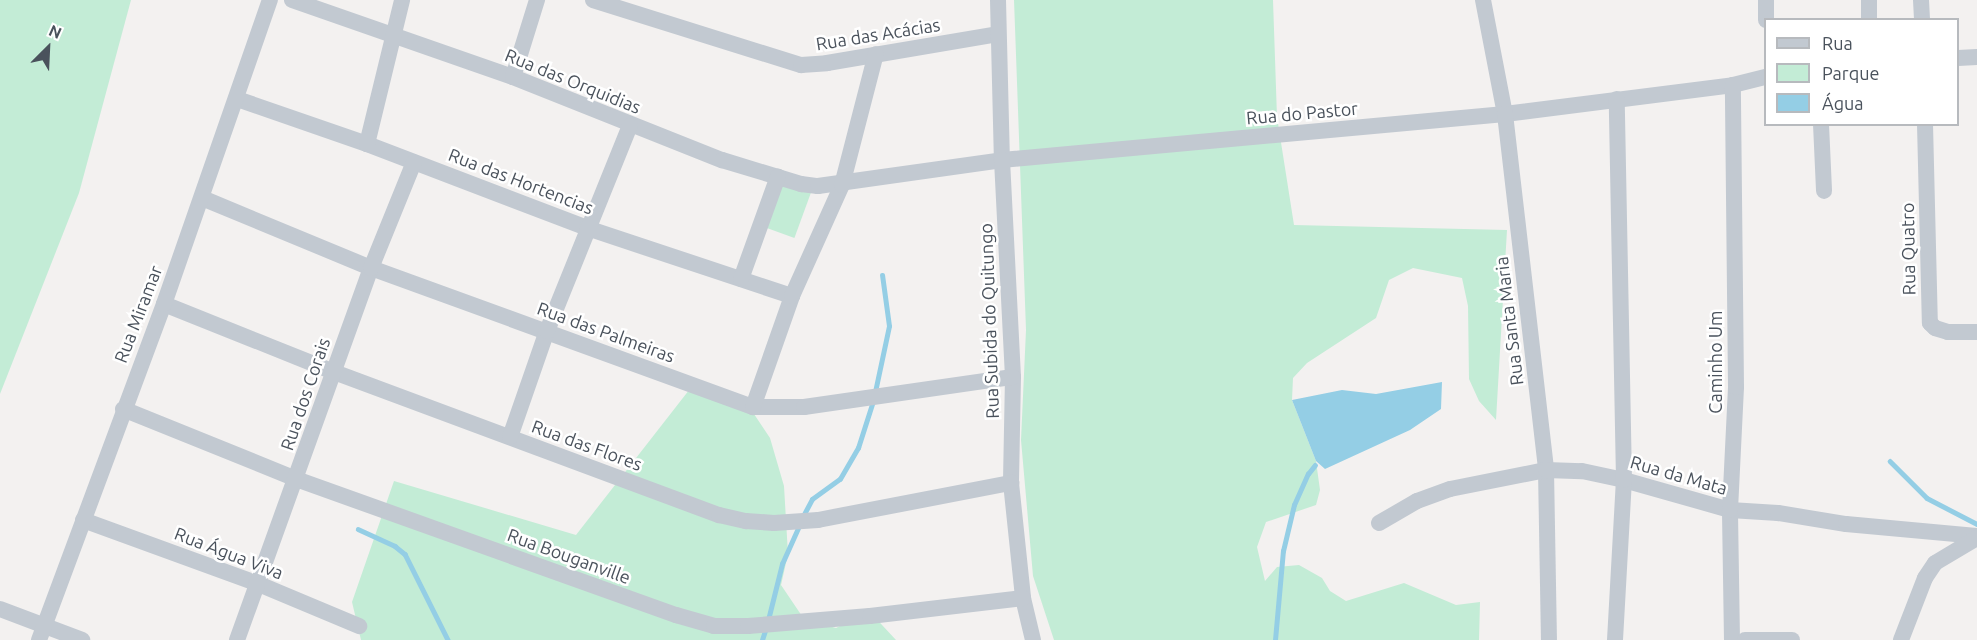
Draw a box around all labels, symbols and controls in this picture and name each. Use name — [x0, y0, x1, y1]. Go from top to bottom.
street label: Rua das Acácias — [814, 14, 942, 54]
north arrow — [18, 18, 78, 78]
legend — [1764, 18, 1959, 126]
text: N — [46, 21, 64, 42]
text: Rua — [1822, 33, 1853, 53]
street label: Rua das Orquidias — [502, 44, 644, 118]
text: Parque — [1822, 63, 1879, 83]
text: Água — [1822, 93, 1864, 113]
street label: Rua do Pastor — [1245, 97, 1359, 129]
street label: Rua das Hortencias — [445, 143, 597, 219]
street label: Rua Quatro — [1896, 202, 1920, 296]
street label: Rua Subida do Quitungo — [975, 223, 1003, 419]
street label: Rua Santa Maria — [1490, 255, 1528, 387]
street label: Rua Miramar — [110, 262, 166, 366]
street label: Rua das Palmeiras — [534, 297, 678, 367]
street label: Caminho Um — [1704, 310, 1726, 414]
street label: Rua dos Corais — [276, 335, 334, 453]
street label: Rua das Flores — [529, 415, 645, 475]
street label: Rua da Mata — [1628, 451, 1730, 499]
street label: Rua Água Viva — [171, 522, 287, 584]
street label: Rua Bouganville — [504, 524, 634, 588]

